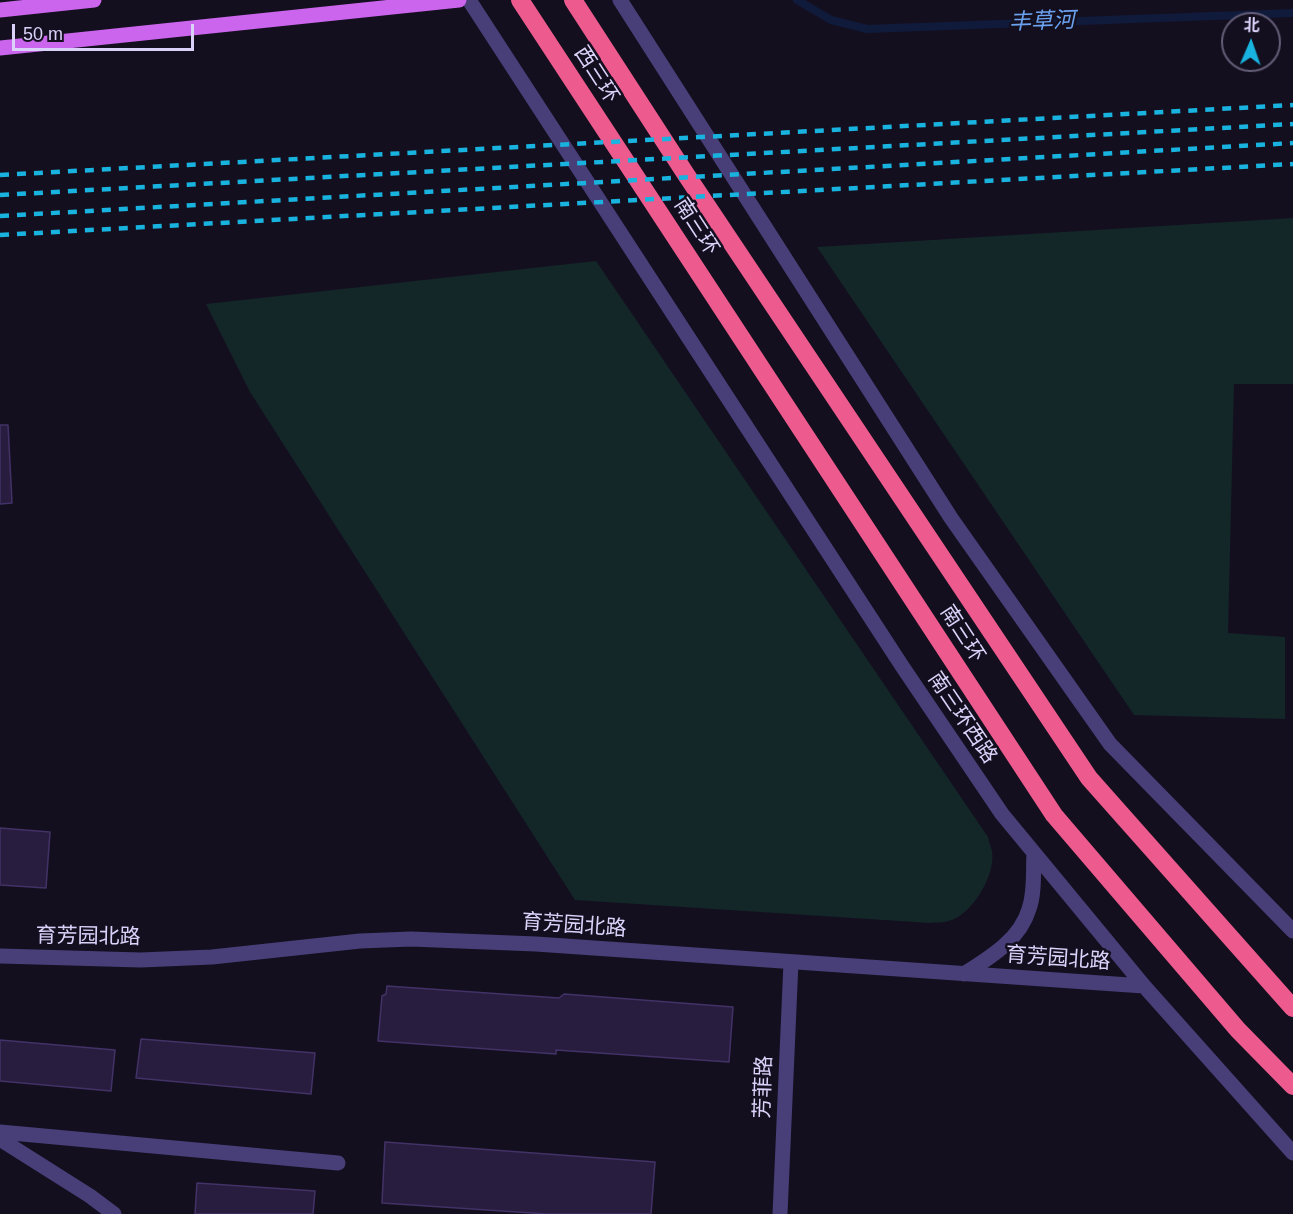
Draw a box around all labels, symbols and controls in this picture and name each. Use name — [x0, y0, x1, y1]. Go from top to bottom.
water label: 丰草河 — [1009, 8, 1075, 36]
scale bar — [15, 12, 196, 50]
north arrow — [1221, 12, 1281, 72]
text: 北 — [1243, 17, 1260, 34]
text: 50 m — [23, 24, 63, 44]
street label: 西三环 — [568, 42, 624, 108]
street label: 南三环 — [668, 194, 724, 260]
street label: 南三环 — [934, 601, 990, 667]
street label: 南三环西路 — [922, 667, 1002, 769]
street label: 育芳园北路 — [521, 910, 627, 942]
street label: 育芳园北路 — [35, 923, 141, 951]
street label: 育芳园北路 — [1005, 943, 1111, 975]
street label: 芳菲路 — [750, 1055, 778, 1119]

